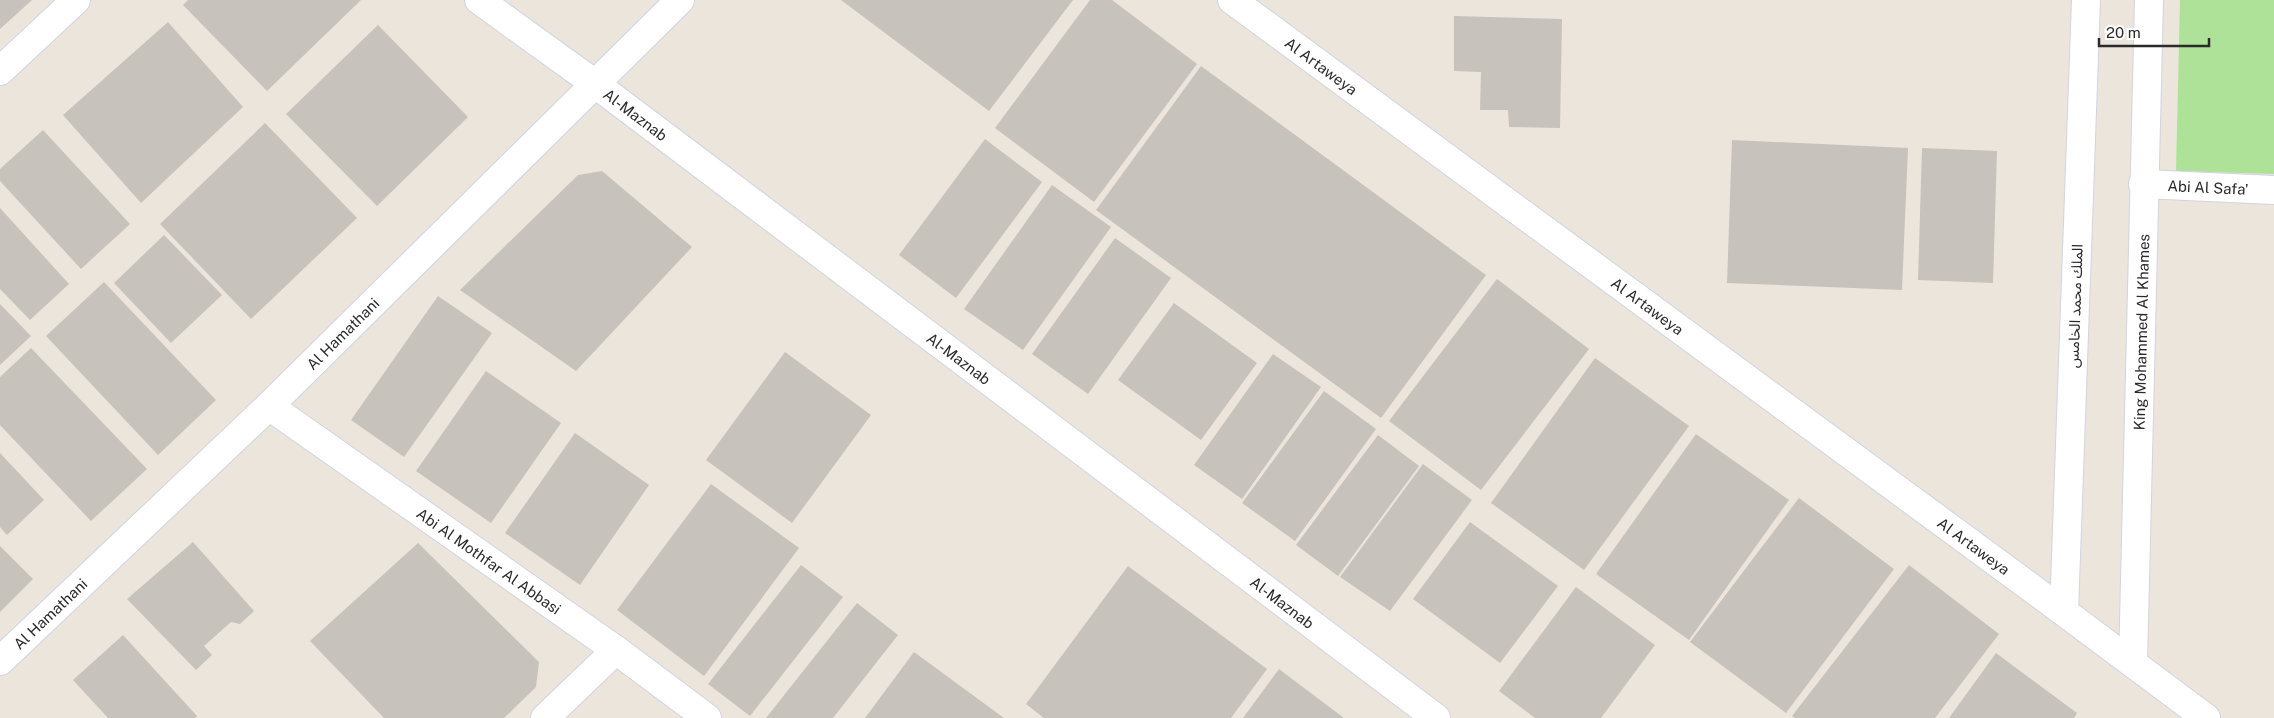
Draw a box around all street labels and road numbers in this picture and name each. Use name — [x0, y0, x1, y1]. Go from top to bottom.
street label: Al Artaweya — [1282, 34, 1361, 98]
street label: Al-Maznab — [601, 85, 671, 144]
street label: Abi Al Safa' — [2167, 177, 2249, 197]
street label: King Mohammed Al Khames — [2130, 234, 2152, 430]
street label: الملك محمد الخامس — [2064, 244, 2087, 368]
street label: Al Artaweya — [1608, 274, 1687, 338]
street label: Al Hamathani — [303, 294, 382, 373]
street label: Al-Maznab — [924, 329, 994, 388]
street label: Abi Al Mothfar Al Abbasi — [414, 504, 564, 617]
street label: Al Artaweya — [1935, 514, 2013, 578]
street label: Al-Maznab — [1247, 573, 1318, 632]
street label: Al Hamathani — [10, 575, 90, 652]

